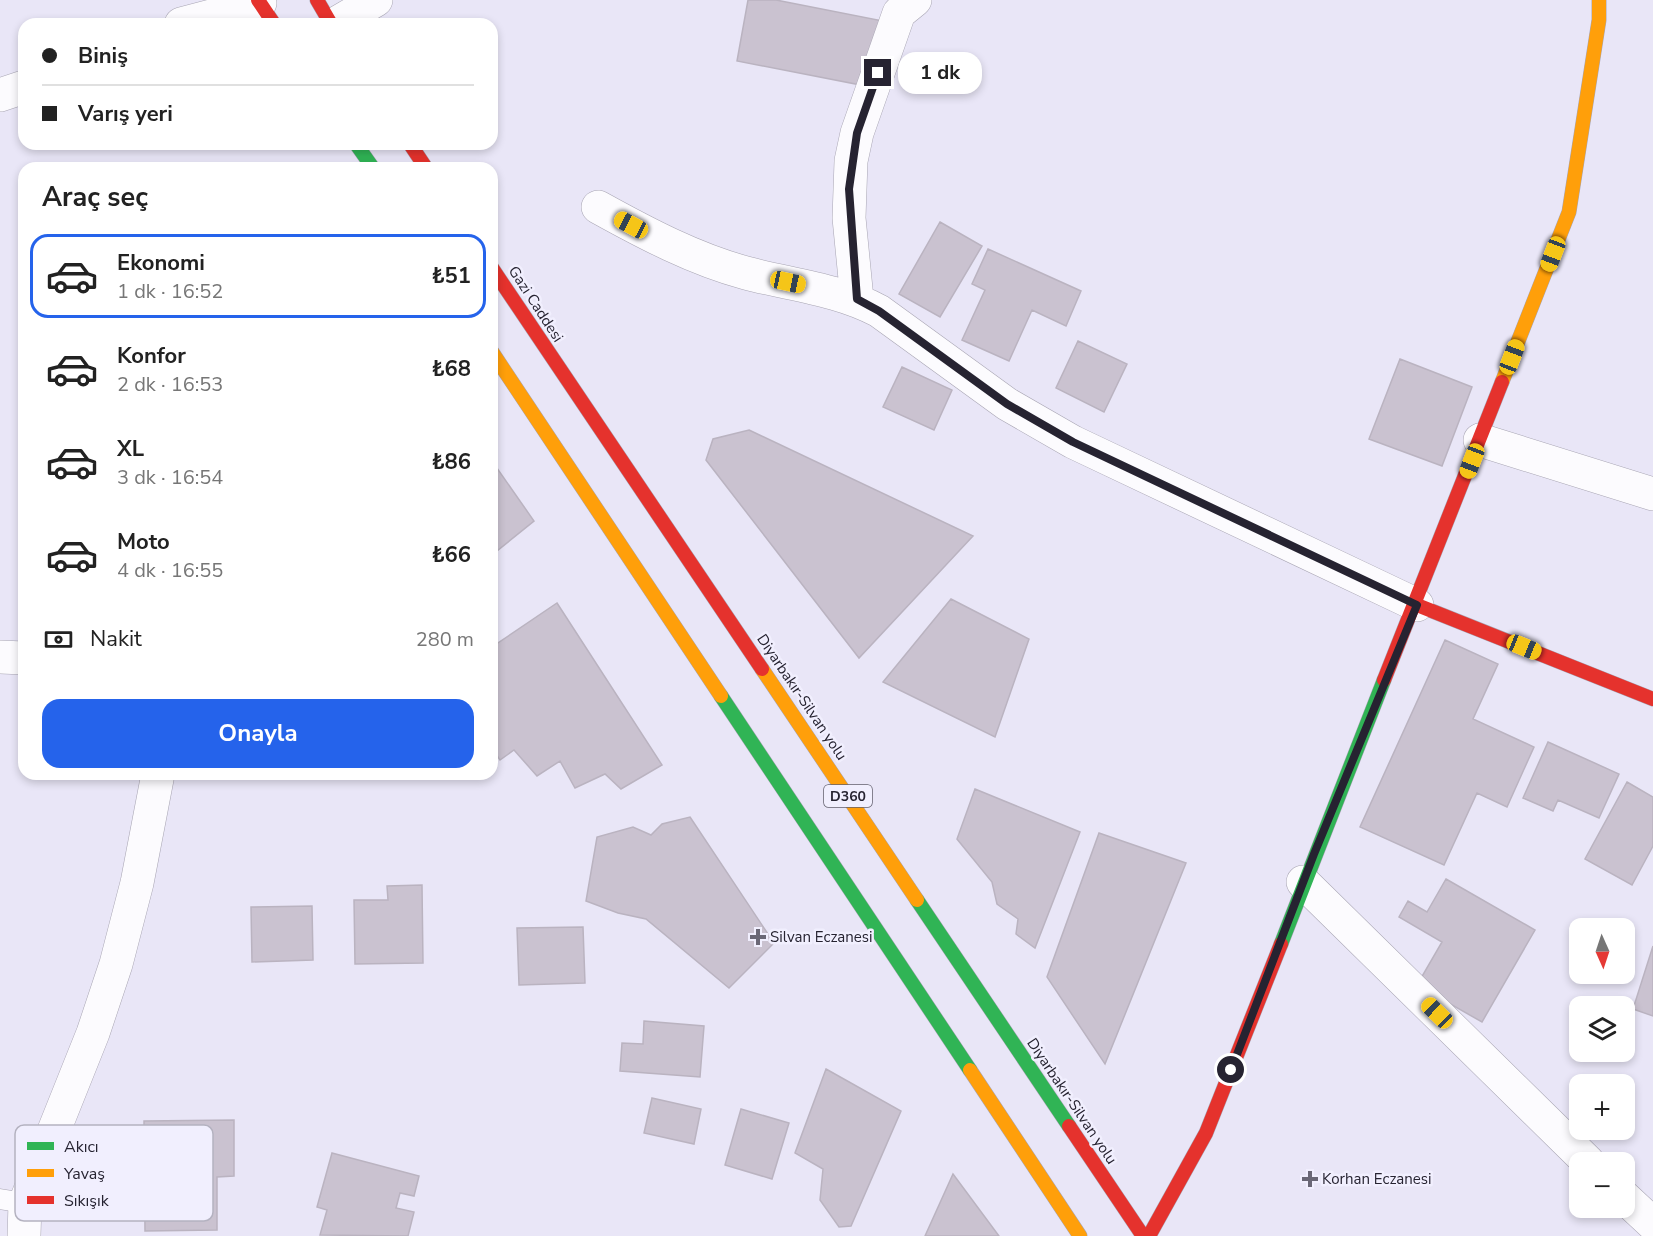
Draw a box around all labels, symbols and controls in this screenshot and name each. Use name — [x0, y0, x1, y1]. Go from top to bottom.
text: Biniş — [78, 41, 128, 71]
callout: 1 dk — [899, 52, 983, 94]
route end — [864, 59, 891, 86]
text: 1 dk — [920, 59, 960, 86]
text: Varış yeri — [78, 99, 173, 129]
text: Araç seç — [42, 179, 148, 216]
car — [611, 209, 651, 241]
car — [1538, 234, 1568, 274]
text: Ekonomi — [117, 248, 205, 278]
icon: car — [45, 249, 99, 303]
text: ₺51 — [431, 261, 471, 291]
street label: Gazi Caddesi — [504, 262, 568, 346]
car — [769, 269, 807, 295]
text: 1 dk · 16:52 — [117, 278, 223, 305]
car — [1497, 337, 1527, 377]
text: Konfor — [117, 341, 186, 371]
icon: car — [45, 342, 99, 396]
text: ₺68 — [431, 354, 471, 384]
text: 2 dk · 16:53 — [117, 371, 223, 398]
text: XL — [117, 434, 144, 464]
icon: car — [45, 435, 99, 489]
car — [1457, 441, 1487, 481]
text: ₺86 — [431, 447, 471, 477]
text: 3 dk · 16:54 — [117, 464, 223, 491]
text: Moto — [117, 527, 170, 557]
icon: car — [45, 528, 99, 582]
text: ₺66 — [431, 540, 471, 570]
text: 4 dk · 16:55 — [117, 557, 223, 584]
icon: cash — [42, 623, 75, 656]
text: Nakit — [90, 624, 142, 654]
text: 280 m — [416, 626, 474, 653]
street label: Diyarbakır-Silvan yolu — [752, 630, 852, 764]
car — [1504, 632, 1544, 662]
button: Onayla — [42, 699, 474, 768]
road number: D360 — [824, 785, 872, 807]
north arrow — [1569, 918, 1635, 984]
map controls — [1569, 918, 1635, 1218]
place label: Silvan Eczanesi — [770, 927, 873, 947]
marker: Silvan Eczanesi — [751, 930, 765, 944]
car — [1418, 994, 1456, 1032]
button: layers — [1569, 996, 1635, 1062]
street label: Diyarbakır-Silvan yolu — [1022, 1034, 1122, 1168]
route start — [1217, 1056, 1244, 1083]
button: + — [1569, 1074, 1635, 1140]
legend — [15, 1125, 213, 1221]
text: Akıcı — [64, 1136, 99, 1158]
button: − — [1569, 1152, 1635, 1218]
text: Yavaş — [63, 1163, 105, 1185]
place label: Korhan Eczanesi — [1322, 1169, 1431, 1189]
marker: Korhan Eczanesi — [1303, 1172, 1317, 1186]
text: Sıkışık — [64, 1190, 110, 1212]

